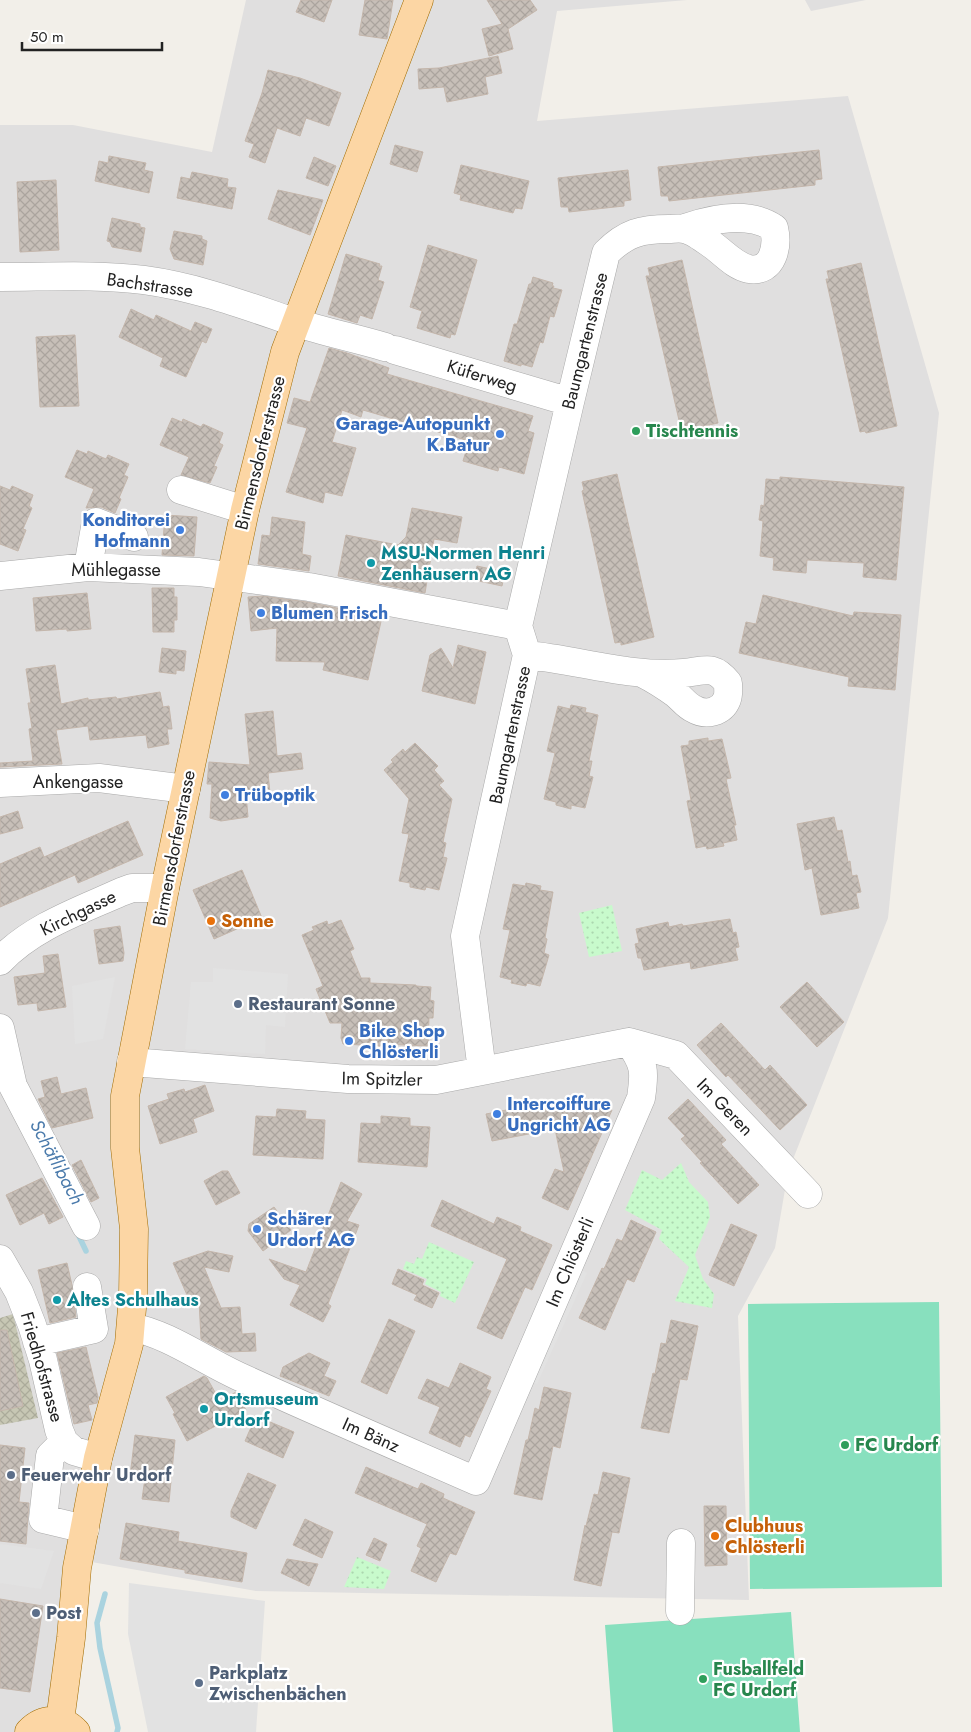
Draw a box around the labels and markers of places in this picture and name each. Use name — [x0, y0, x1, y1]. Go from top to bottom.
place label: Garage-Autopunkt K.Batur — [336, 411, 491, 458]
place label: Tischtennis — [646, 418, 738, 444]
marker: Tischtennis — [630, 425, 642, 437]
marker: Garage-Autopunkt K.Batur — [494, 428, 506, 440]
place label: Konditorei Hofmann — [82, 507, 170, 554]
marker: Konditorei Hofmann — [174, 524, 186, 536]
place label: MSU-Normen Henri Zenhäusern AG — [381, 540, 545, 587]
marker: MSU-Normen Henri Zenhäusern AG — [365, 557, 377, 569]
place label: Blumen Frisch — [271, 600, 388, 626]
marker: Blumen Frisch — [255, 607, 267, 619]
place label: Trüboptik — [235, 782, 316, 808]
marker: Trüboptik — [219, 789, 231, 801]
place label: Sonne — [221, 908, 274, 934]
marker: Sonne — [205, 915, 217, 927]
place label: Restaurant Sonne — [248, 991, 395, 1017]
marker: Restaurant Sonne — [232, 998, 244, 1010]
place label: Bike Shop Chlösterli — [359, 1018, 445, 1065]
marker: Bike Shop Chlösterli — [343, 1035, 355, 1047]
place label: Intercoiffure Ungricht AG — [507, 1091, 611, 1138]
marker: Intercoiffure Ungricht AG — [491, 1108, 503, 1120]
place label: Schärer Urdorf AG — [267, 1206, 355, 1253]
marker: Schärer Urdorf AG — [251, 1223, 263, 1235]
place label: Altes Schulhaus — [66, 1287, 199, 1313]
marker: Altes Schulhaus — [51, 1294, 63, 1306]
place label: Ortsmuseum Urdorf — [214, 1386, 319, 1433]
marker: Ortsmuseum Urdorf — [198, 1403, 210, 1415]
place label: FC Urdorf — [855, 1432, 939, 1458]
marker: FC Urdorf — [839, 1439, 851, 1451]
place label: Feuerwehr Urdorf — [21, 1462, 172, 1488]
marker: Feuerwehr Urdorf — [5, 1469, 17, 1481]
place label: Clubhuus Chlösterli — [725, 1513, 805, 1560]
marker: Clubhuus Chlösterli — [709, 1530, 721, 1542]
place label: Post — [46, 1600, 82, 1626]
marker: Post — [30, 1607, 42, 1619]
place label: Fusballfeld FC Urdorf — [713, 1656, 804, 1703]
place label: Parkplatz Zwischenbächen — [209, 1660, 347, 1707]
marker: Fusballfeld FC Urdorf — [697, 1673, 709, 1685]
marker: Parkplatz Zwischenbächen — [193, 1677, 205, 1689]

